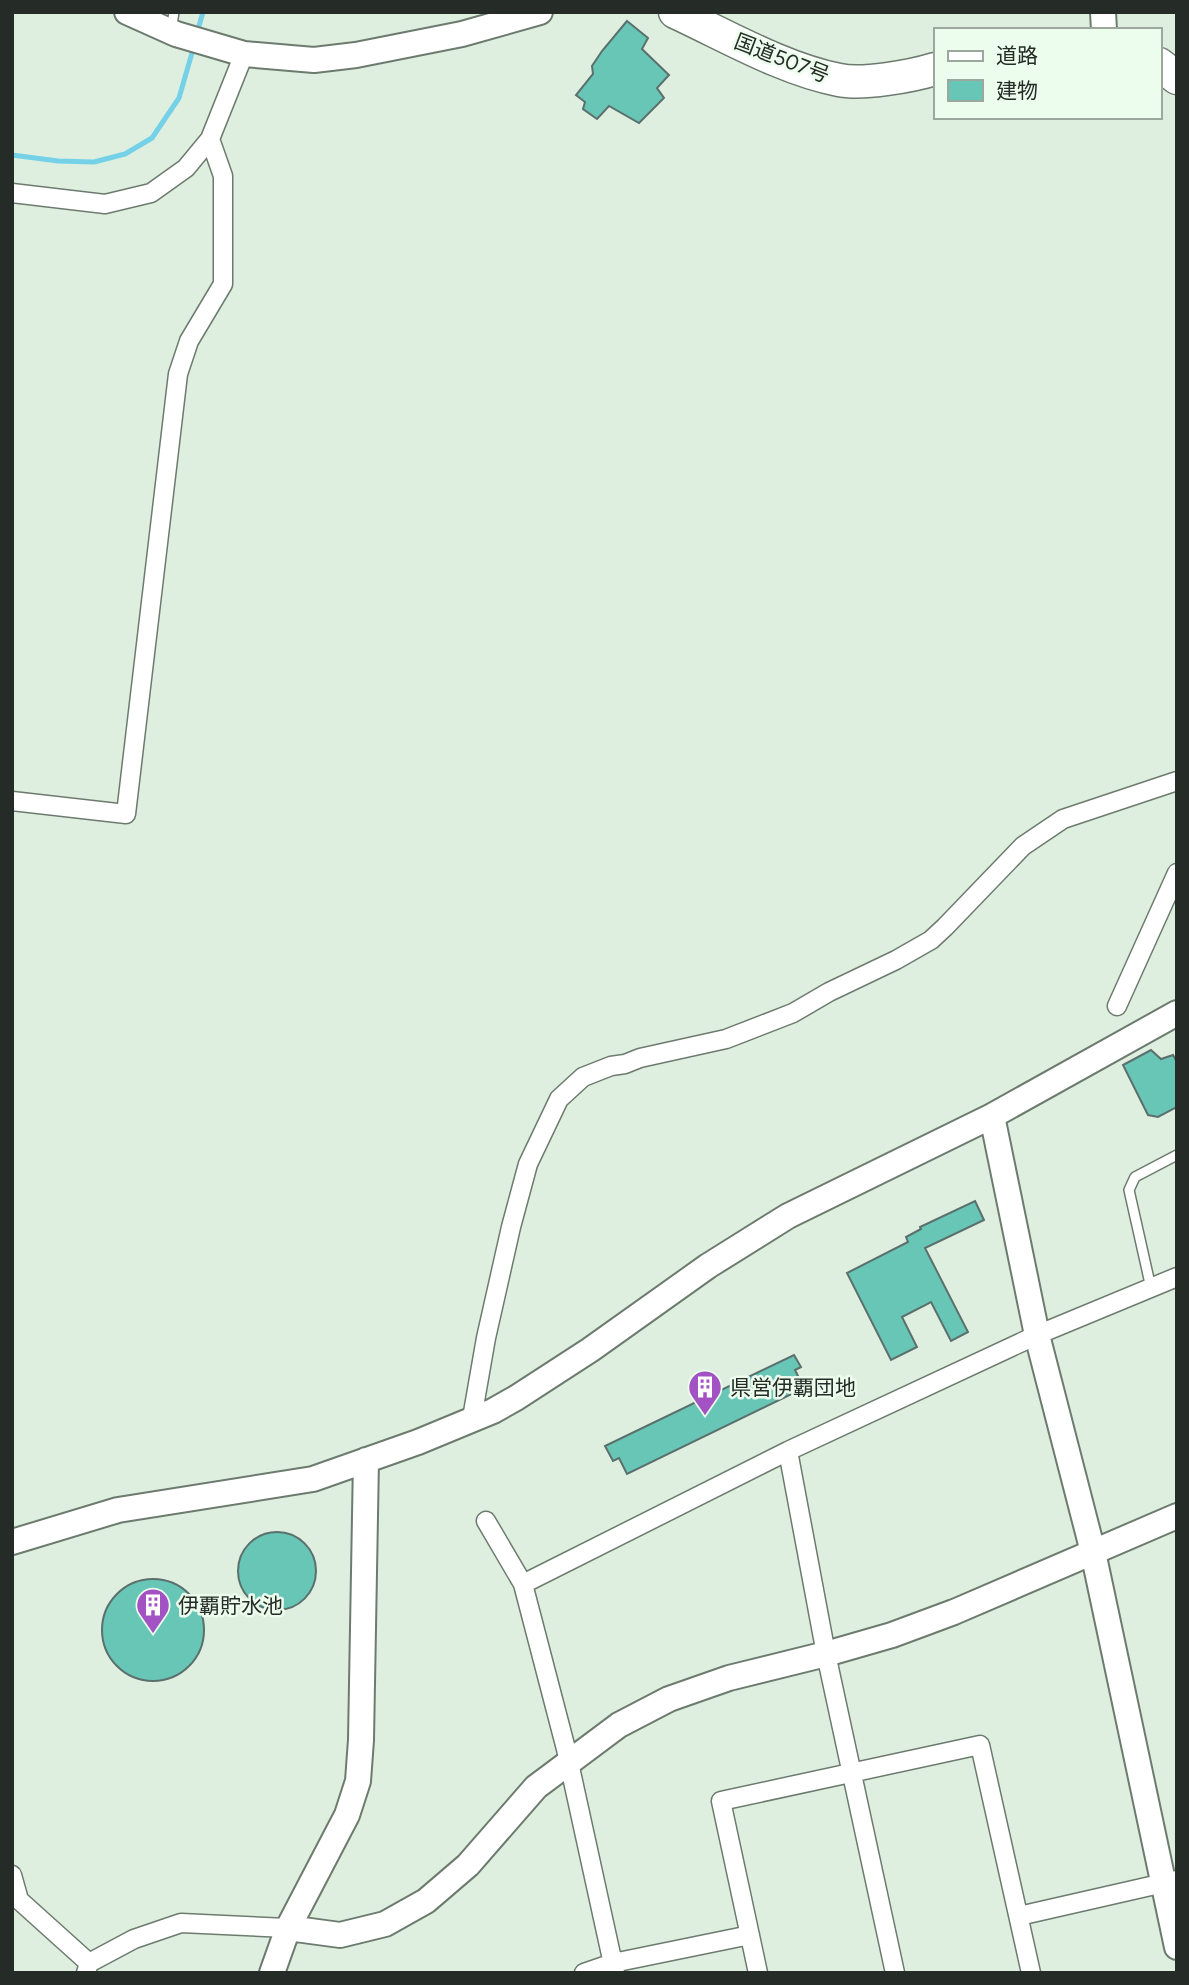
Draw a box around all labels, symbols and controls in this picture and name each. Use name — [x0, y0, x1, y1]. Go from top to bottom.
street label: 国道507号 — [731, 28, 833, 88]
legend — [934, 28, 1161, 119]
text: 道路 — [996, 43, 1038, 68]
text: 建物 — [996, 78, 1038, 103]
building icon: 県営伊覇団地 — [686, 1368, 724, 1417]
place label: 県営伊覇団地 — [730, 1375, 856, 1400]
building icon: 伊覇貯水池 — [134, 1586, 172, 1635]
place label: 伊覇貯水池 — [178, 1593, 283, 1618]

